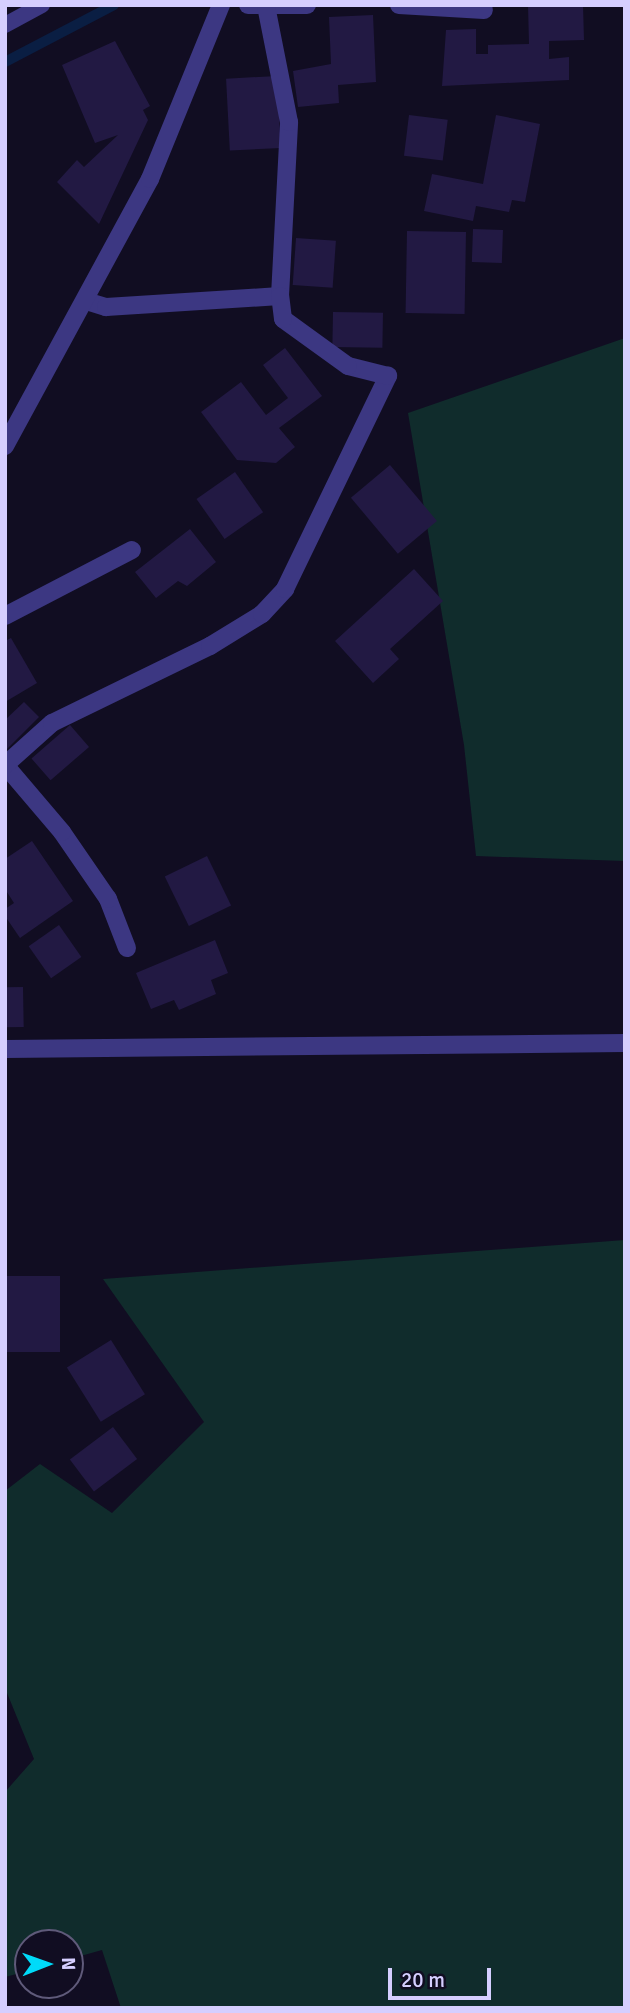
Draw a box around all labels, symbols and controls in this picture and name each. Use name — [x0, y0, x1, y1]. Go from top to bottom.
north arrow — [14, 1929, 84, 1999]
scale bar — [392, 1954, 495, 1998]
text: N — [56, 1957, 80, 1970]
text: 20 m — [401, 1967, 445, 1993]

